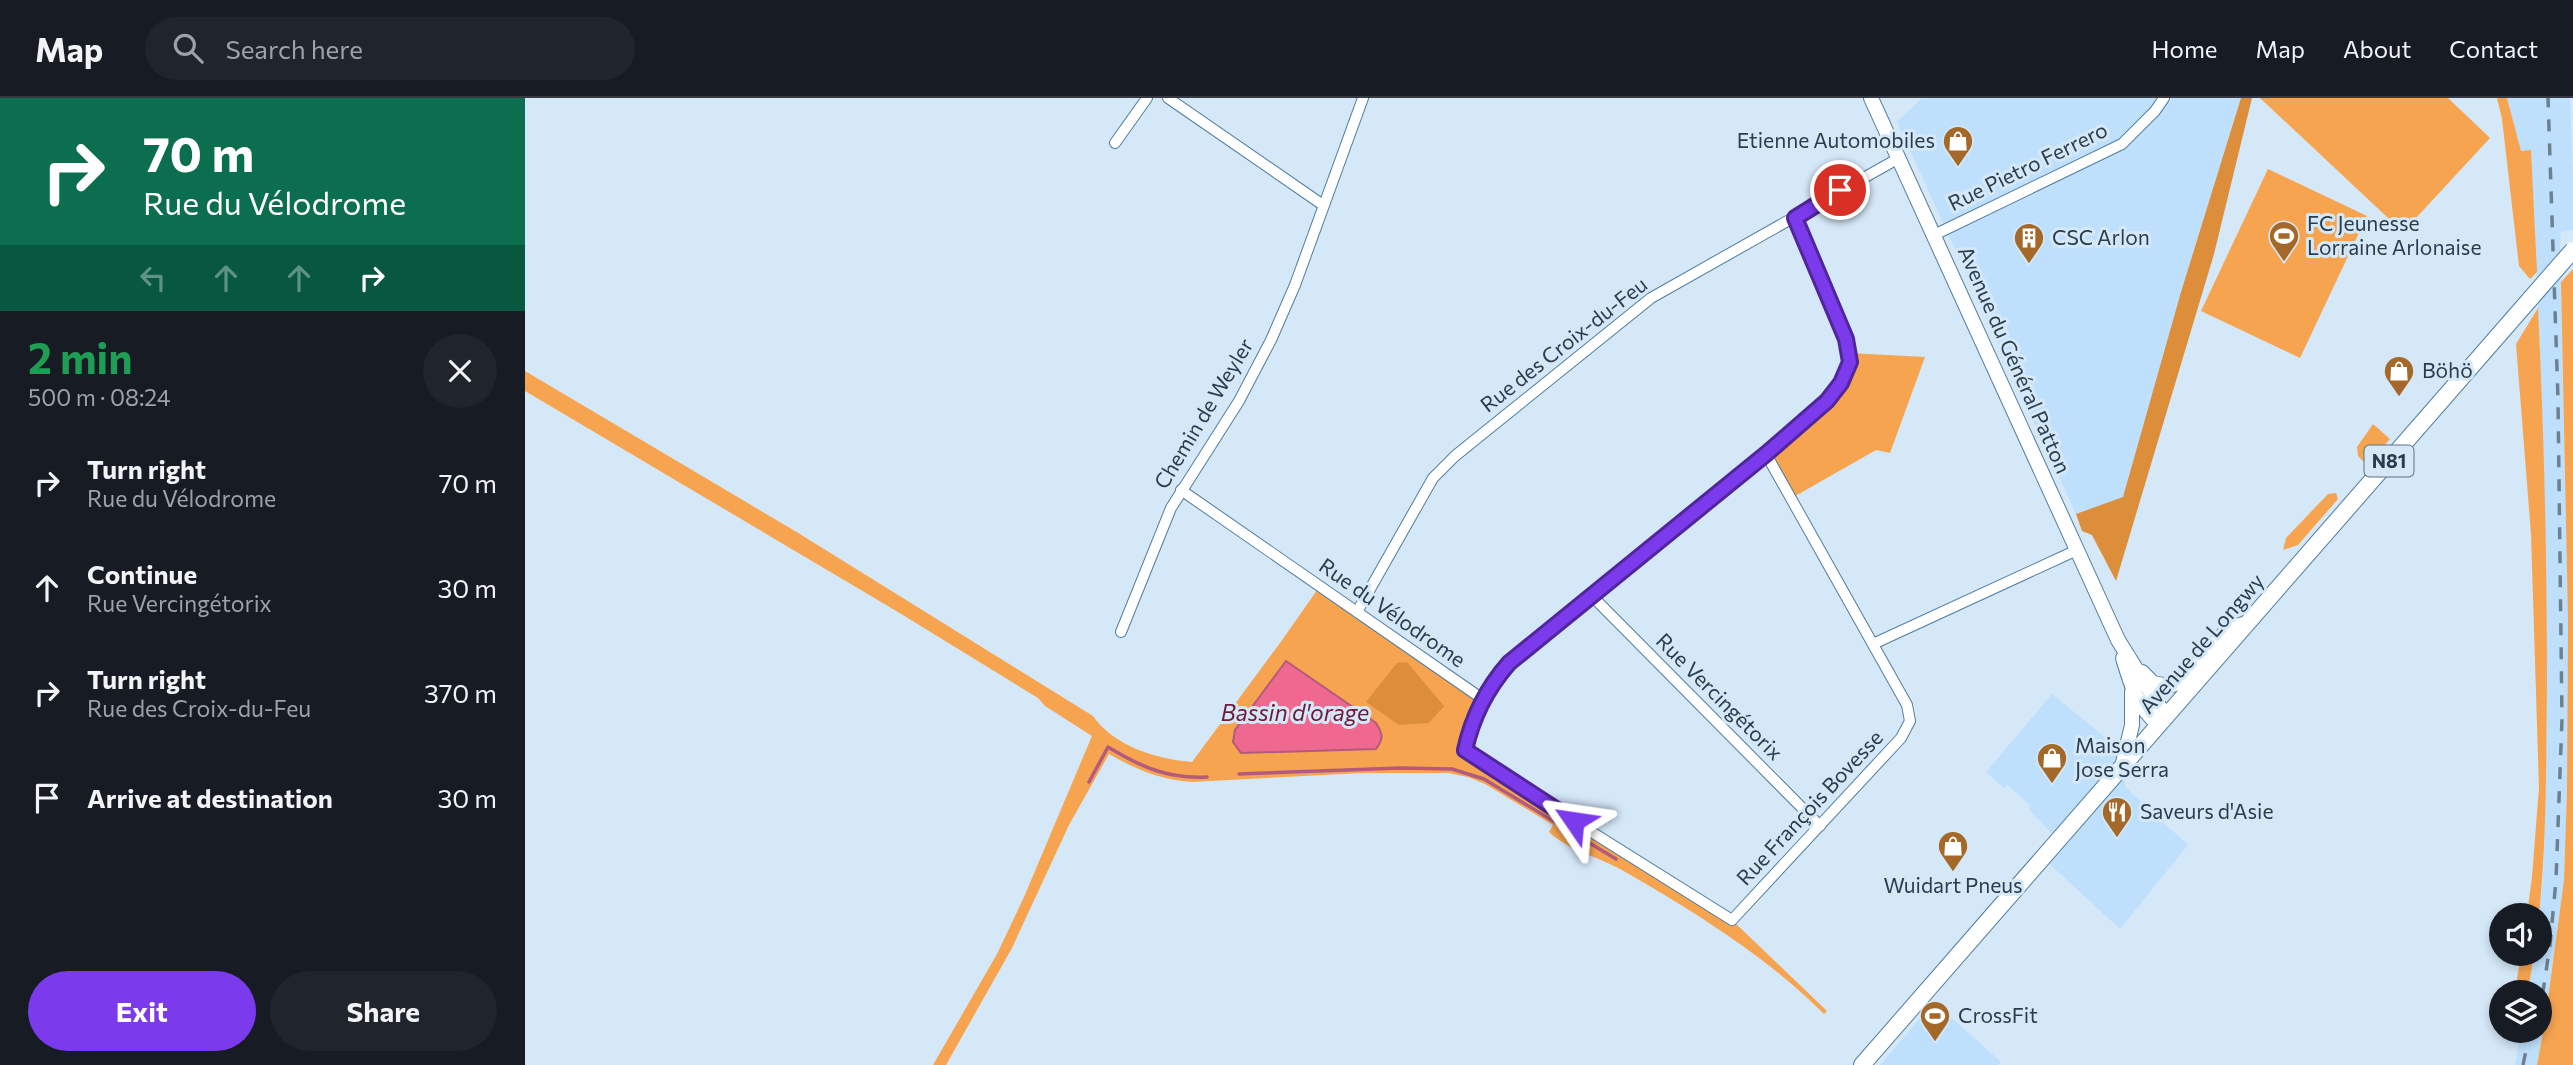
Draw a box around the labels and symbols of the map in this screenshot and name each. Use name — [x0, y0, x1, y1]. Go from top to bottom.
street label: Rue Pietro Ferrero — [1944, 116, 2111, 215]
shop icon: Etienne Automobiles — [1941, 124, 1975, 168]
place label: Etienne Automobiles — [1737, 127, 1935, 152]
pin — [1810, 160, 1870, 220]
place label: FC Jeunesse Lorraine Arlonaise — [2307, 210, 2481, 259]
sports icon: FC Jeunesse Lorraine Arlonaise — [2267, 219, 2301, 263]
building icon: CSC Arlon — [2012, 221, 2046, 265]
place label: CSC Arlon — [2052, 224, 2150, 249]
street label: Avenue du Général Patton — [1954, 242, 2077, 477]
street label: Rue des Croix-du-Feu — [1475, 271, 1651, 417]
street label: Chemin de Weyler — [1148, 334, 1257, 493]
shop icon: Böhö — [2382, 354, 2416, 398]
place label: Böhö — [2422, 357, 2473, 382]
road number: N81 — [2365, 446, 2413, 476]
street label: Rue du Vélodrome — [1315, 552, 1471, 672]
street label: Avenue de Longwy — [2133, 568, 2268, 718]
street label: Rue Vercingétorix — [1652, 627, 1789, 764]
water label: Bassin d'orage — [1221, 698, 1369, 726]
street label: Rue François Bovesse — [1731, 724, 1887, 890]
place label: Maison Jose Serra — [2075, 732, 2169, 781]
shop icon: Maison Jose Serra — [2035, 741, 2069, 785]
position arrow — [1537, 784, 1611, 858]
restaurant icon: Saveurs d'Asie — [2100, 795, 2134, 839]
place label: Saveurs d'Asie — [2140, 798, 2274, 823]
shop icon: Wuidart Pneus — [1936, 829, 1970, 873]
place label: Wuidart Pneus — [1883, 872, 2023, 897]
sports icon: CrossFit — [1918, 999, 1952, 1043]
place label: CrossFit — [1958, 1002, 2038, 1027]

